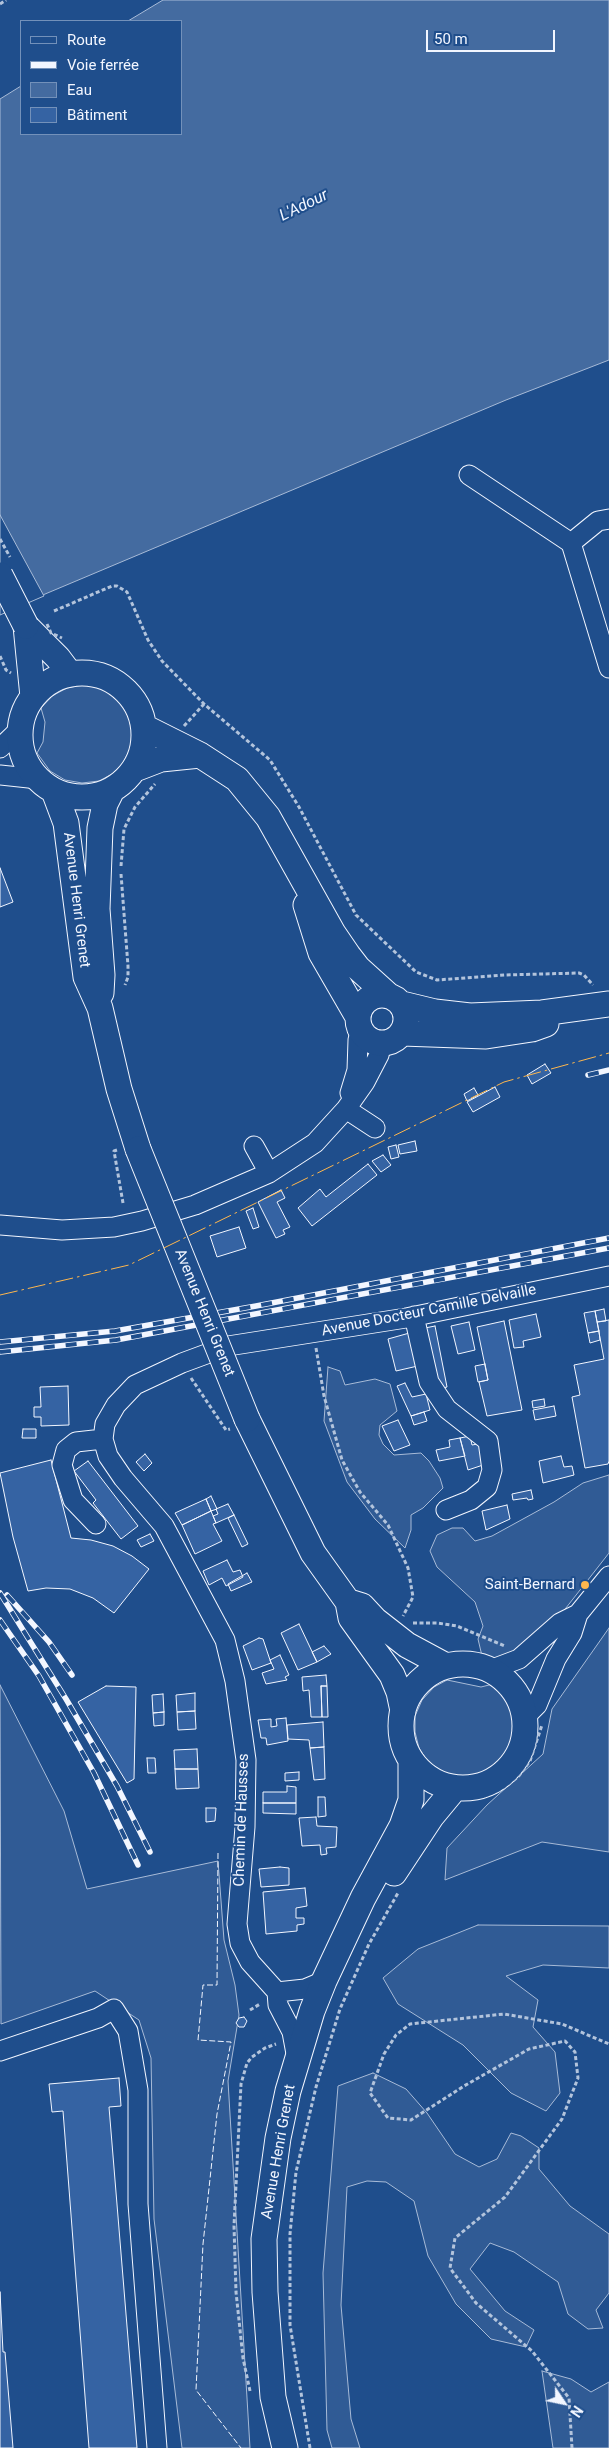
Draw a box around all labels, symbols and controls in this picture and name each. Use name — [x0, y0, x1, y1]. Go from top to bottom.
legend — [20, 20, 182, 135]
scale bar — [429, 20, 558, 52]
text: 50 m — [434, 30, 468, 48]
text: Route — [67, 31, 106, 49]
text: Voie ferrée — [67, 56, 139, 74]
text: Eau — [67, 81, 92, 99]
text: Bâtiment — [67, 106, 127, 124]
water label: L'Adour — [277, 186, 331, 226]
street label: Avenue Henri Grenet — [59, 831, 93, 969]
street label: Avenue Henri Grenet — [170, 1246, 238, 1380]
street label: Avenue Docteur Camille Delvaille — [320, 1281, 538, 1341]
place label: Saint-Bernard — [485, 1576, 575, 1594]
marker: Saint-Bernard — [579, 1579, 591, 1591]
street label: Chemin de Hausses — [231, 1753, 253, 1887]
street label: Avenue Henri Grenet — [258, 2083, 300, 2221]
north arrow — [539, 2378, 589, 2428]
text: N — [567, 2403, 586, 2420]

